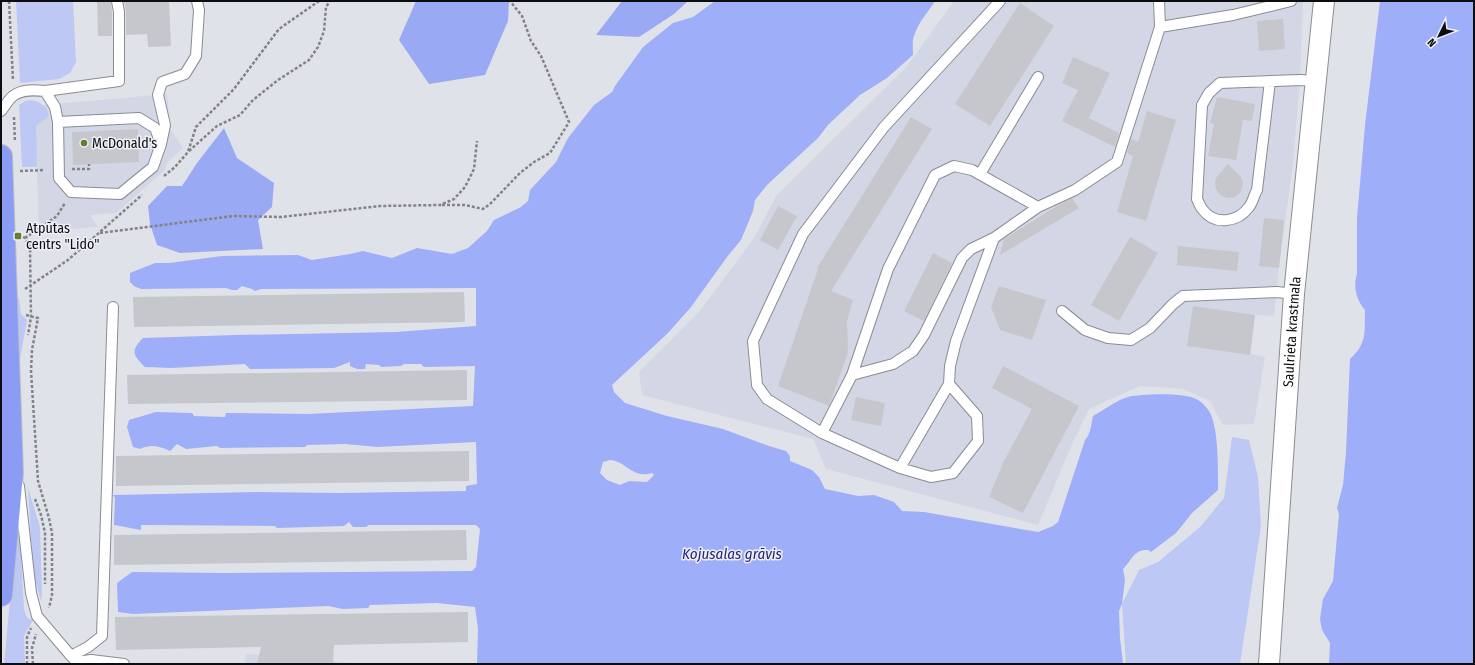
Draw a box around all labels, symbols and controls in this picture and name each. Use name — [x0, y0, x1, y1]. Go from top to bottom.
north arrow — [1419, 16, 1459, 56]
text: N — [1425, 36, 1439, 49]
place label: McDonald's — [92, 135, 157, 152]
marker: McDonald's — [79, 138, 89, 148]
place label: Atpūtas centrs "Lido" — [26, 220, 100, 253]
marker: Atpūtas centrs "Lido" — [13, 231, 23, 241]
street label: Saulrieta krastmala — [1280, 275, 1305, 388]
water label: Kojusalas grāvis — [682, 545, 783, 563]

